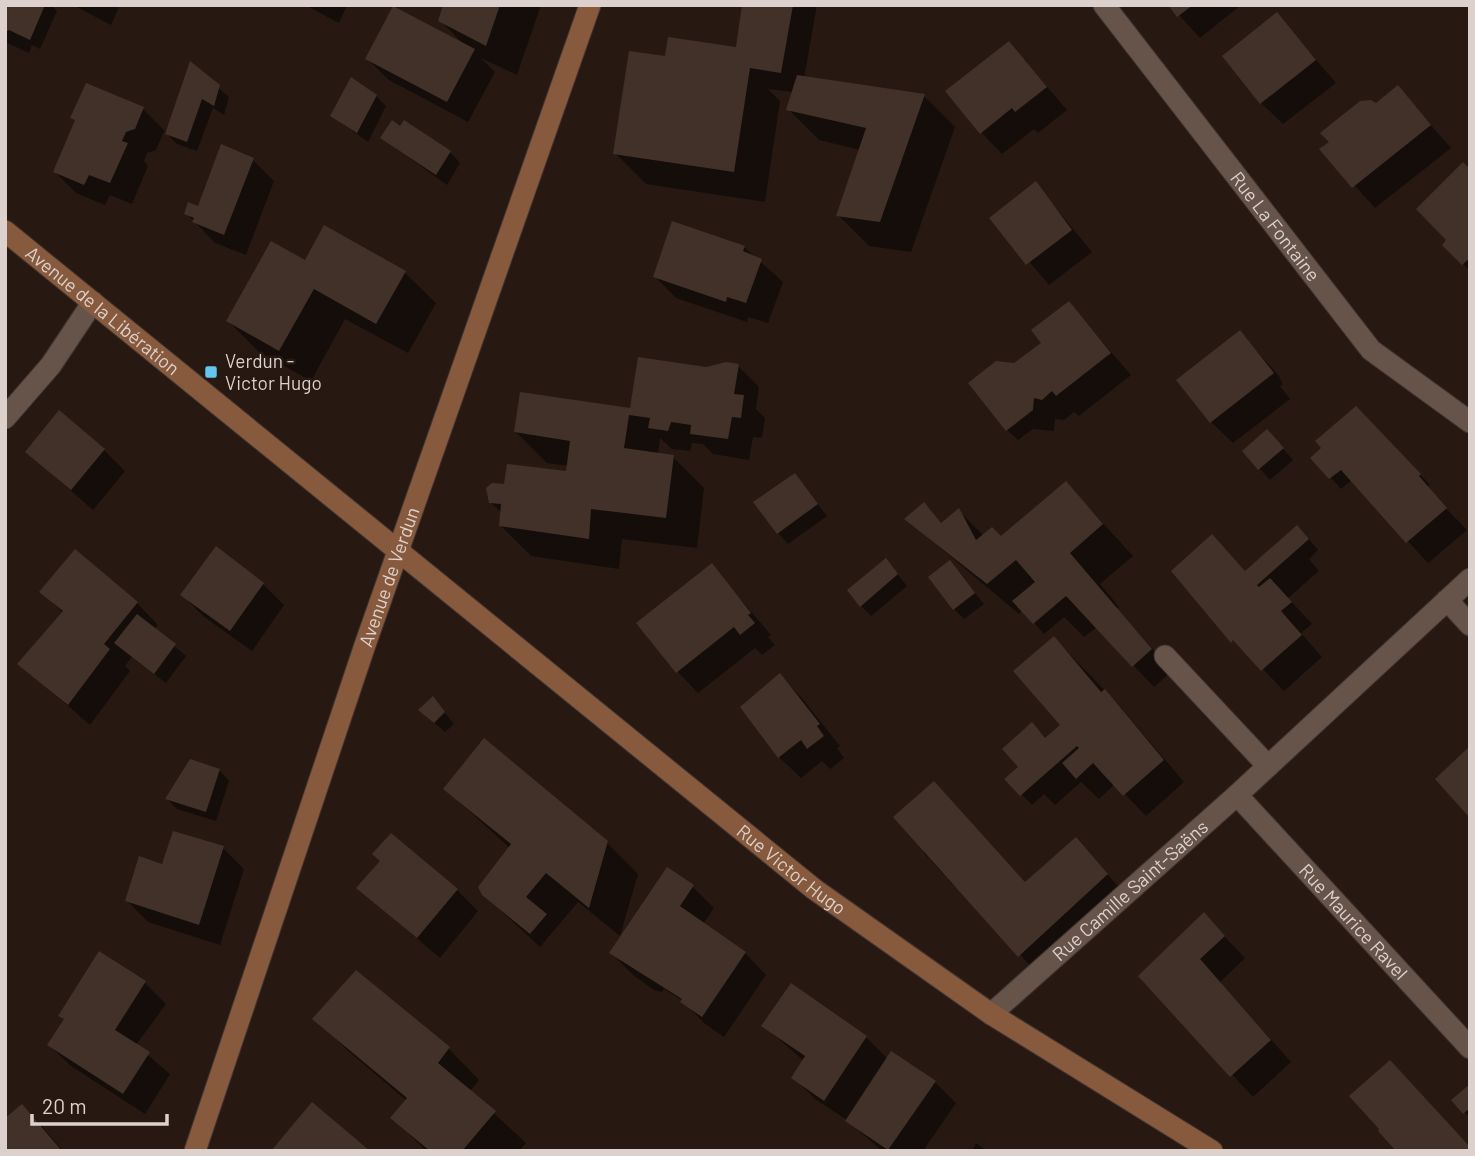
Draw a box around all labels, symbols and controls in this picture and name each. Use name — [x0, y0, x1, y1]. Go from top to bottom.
street label: Rue La Fontaine — [1226, 167, 1325, 286]
street label: Avenue de la Libération — [22, 241, 185, 379]
place label: Verdun - Victor Hugo — [225, 349, 322, 394]
marker: Verdun - Victor Hugo — [203, 364, 219, 380]
street label: Avenue de Verdun — [353, 504, 424, 650]
street label: Rue Camille Saint-Saëns — [1047, 815, 1212, 965]
street label: Rue Victor Hugo — [732, 819, 851, 919]
street label: Rue Maurice Ravel — [1295, 858, 1413, 984]
scale bar — [32, 1082, 166, 1126]
text: 20 m — [42, 1093, 87, 1118]

